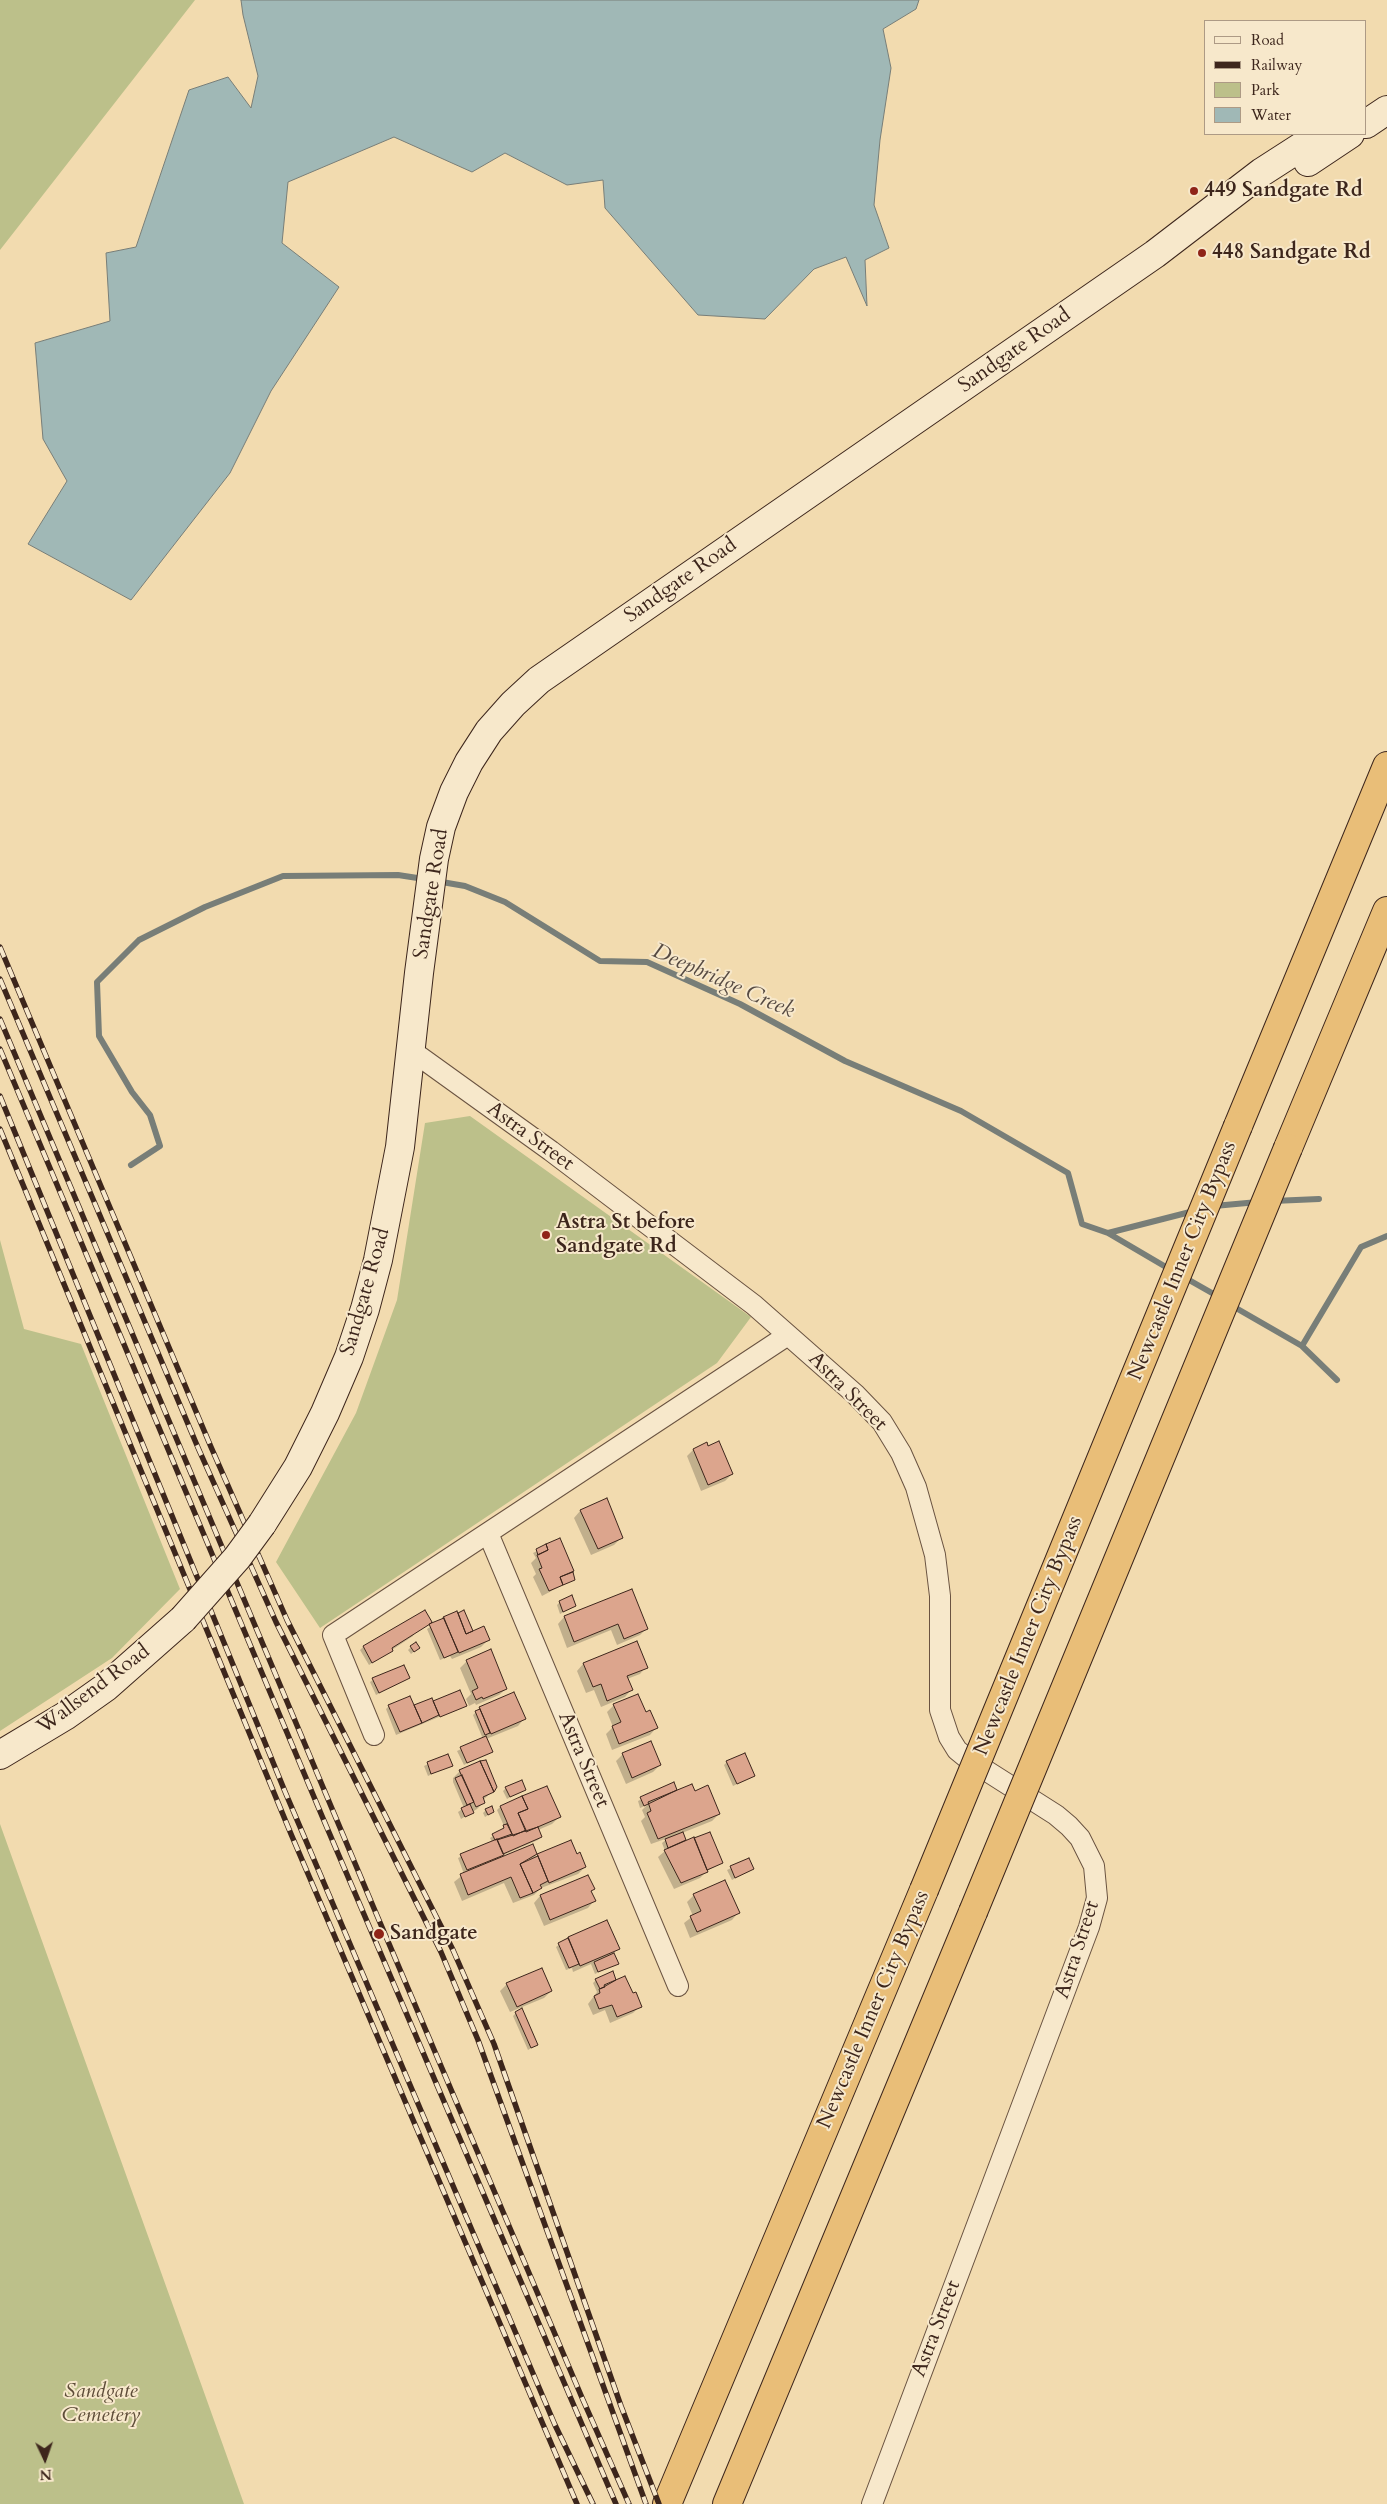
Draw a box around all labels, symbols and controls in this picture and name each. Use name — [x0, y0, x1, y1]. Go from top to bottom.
legend — [1204, 20, 1367, 135]
text: Road — [1251, 30, 1284, 50]
text: Railway — [1251, 55, 1302, 75]
text: Park — [1251, 80, 1280, 100]
text: Water — [1251, 105, 1291, 125]
place label: 449 Sandgate Rd — [1204, 178, 1363, 204]
marker: 449 Sandgate Rd — [1188, 185, 1200, 197]
place label: 448 Sandgate Rd — [1212, 240, 1371, 266]
marker: 448 Sandgate Rd — [1196, 247, 1208, 259]
street label: Sandgate Road — [954, 303, 1076, 399]
street label: Sandgate Road — [620, 533, 742, 629]
street label: Sandgate Road — [409, 827, 455, 961]
water label: Deepbridge Creek — [648, 939, 798, 1025]
street label: Astra Street — [482, 1097, 578, 1177]
street label: Newcastle Inner City Bypass — [1123, 1138, 1243, 1384]
place label: Astra St before Sandgate Rd — [556, 1210, 695, 1260]
street label: Sandgate Road — [336, 1225, 396, 1359]
marker: Astra St before Sandgate Rd — [540, 1229, 552, 1241]
street label: Astra Street — [802, 1347, 892, 1437]
street label: Newcastle Inner City Bypass — [969, 1513, 1089, 1759]
street label: Wallsend Road — [33, 1639, 155, 1741]
street label: Astra Street — [552, 1708, 614, 1812]
street label: Newcastle Inner City Bypass — [812, 1887, 936, 2133]
street label: Astra Street — [1050, 1898, 1106, 2002]
place label: Sandgate — [390, 1921, 478, 1947]
marker: Sandgate — [372, 1927, 386, 1941]
street label: Astra Street — [907, 2277, 967, 2381]
park label: Sandgate Cemetery — [62, 2379, 140, 2429]
north arrow — [20, 2434, 70, 2484]
text: N — [39, 2465, 52, 2484]

